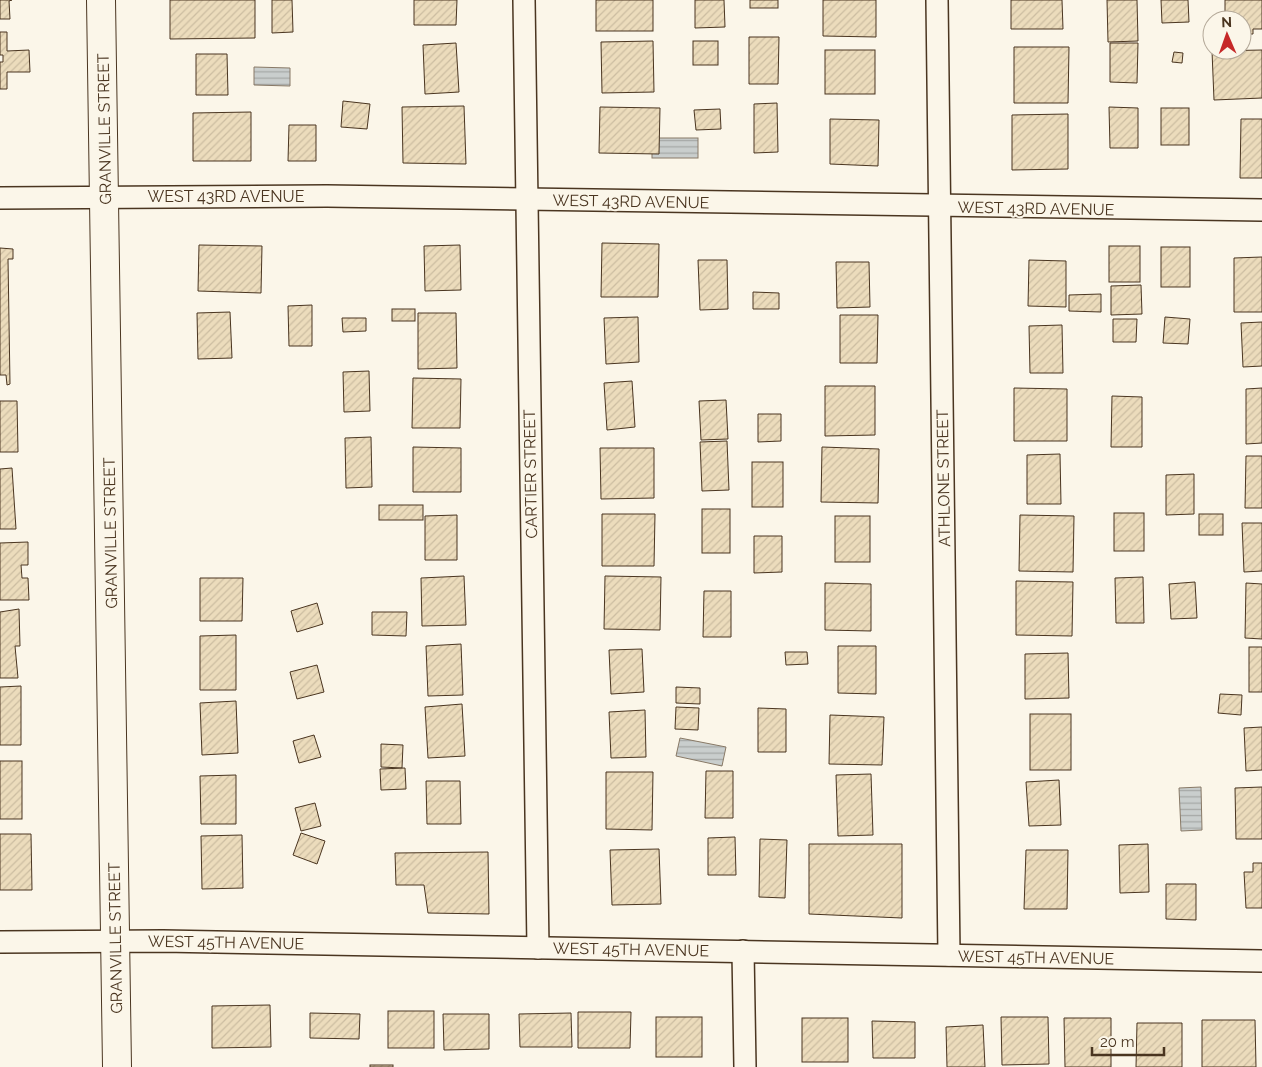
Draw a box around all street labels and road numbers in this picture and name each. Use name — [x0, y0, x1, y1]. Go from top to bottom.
street label: GRANVILLE STREET — [94, 53, 115, 205]
street label: WEST 43RD AVENUE — [148, 187, 305, 206]
street label: WEST 43RD AVENUE — [552, 191, 710, 212]
street label: WEST 43RD AVENUE — [957, 198, 1115, 219]
street label: CARTIER STREET — [520, 409, 541, 539]
street label: ATHLONE STREET — [933, 409, 954, 547]
street label: GRANVILLE STREET — [100, 457, 121, 609]
street label: GRANVILLE STREET — [105, 862, 126, 1014]
street label: WEST 45TH AVENUE — [148, 932, 305, 953]
street label: WEST 45TH AVENUE — [553, 939, 710, 960]
street label: WEST 45TH AVENUE — [958, 947, 1115, 968]

